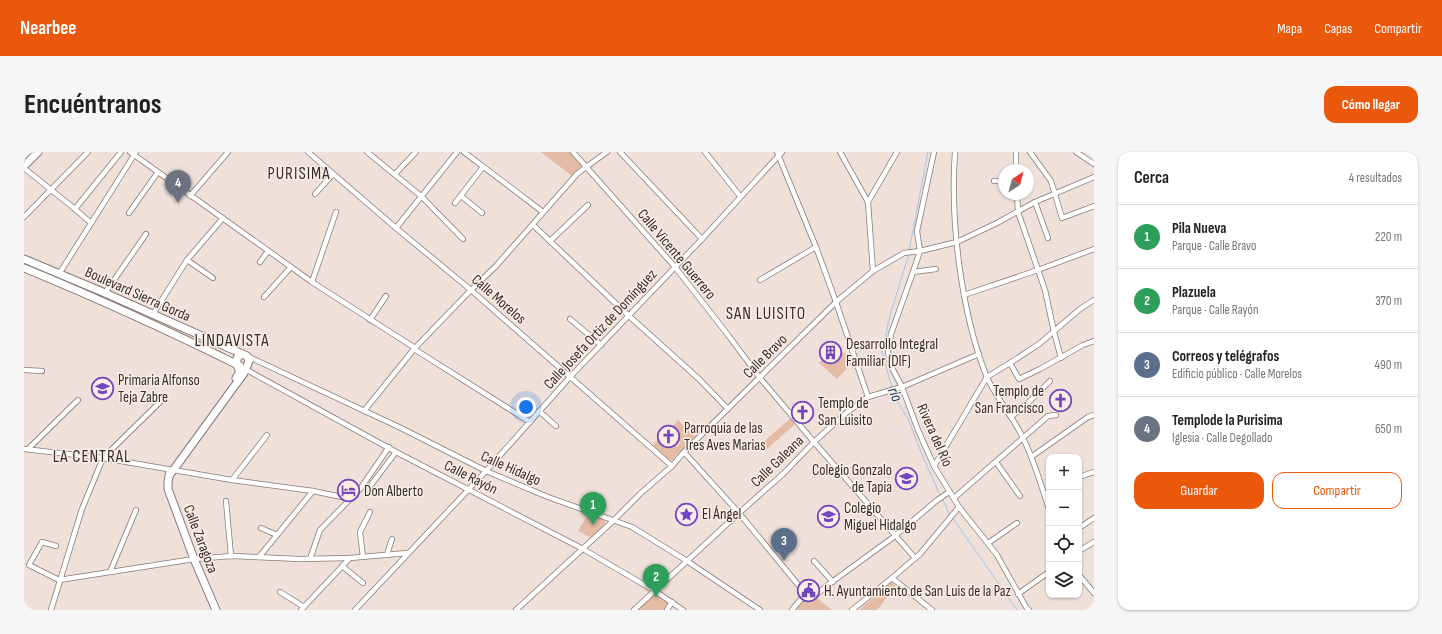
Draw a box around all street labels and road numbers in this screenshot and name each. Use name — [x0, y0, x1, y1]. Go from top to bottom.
street label: Calle Vicente Guerrero — [633, 205, 720, 303]
street label: Boulevard Sierra Gorda — [82, 263, 194, 326]
street label: Calle Josefa Ortiz de Domínguez — [540, 265, 661, 393]
street label: Calle Morelos — [467, 270, 530, 328]
street label: Calle Bravo — [739, 330, 792, 383]
street label: Rivera del Río — [912, 401, 957, 470]
street label: Calle Galeana — [747, 431, 808, 491]
street label: Calle Hidalgo — [478, 447, 544, 490]
street label: Calle Rayón — [441, 456, 501, 499]
street label: Calle Zaragoza — [179, 502, 222, 576]

